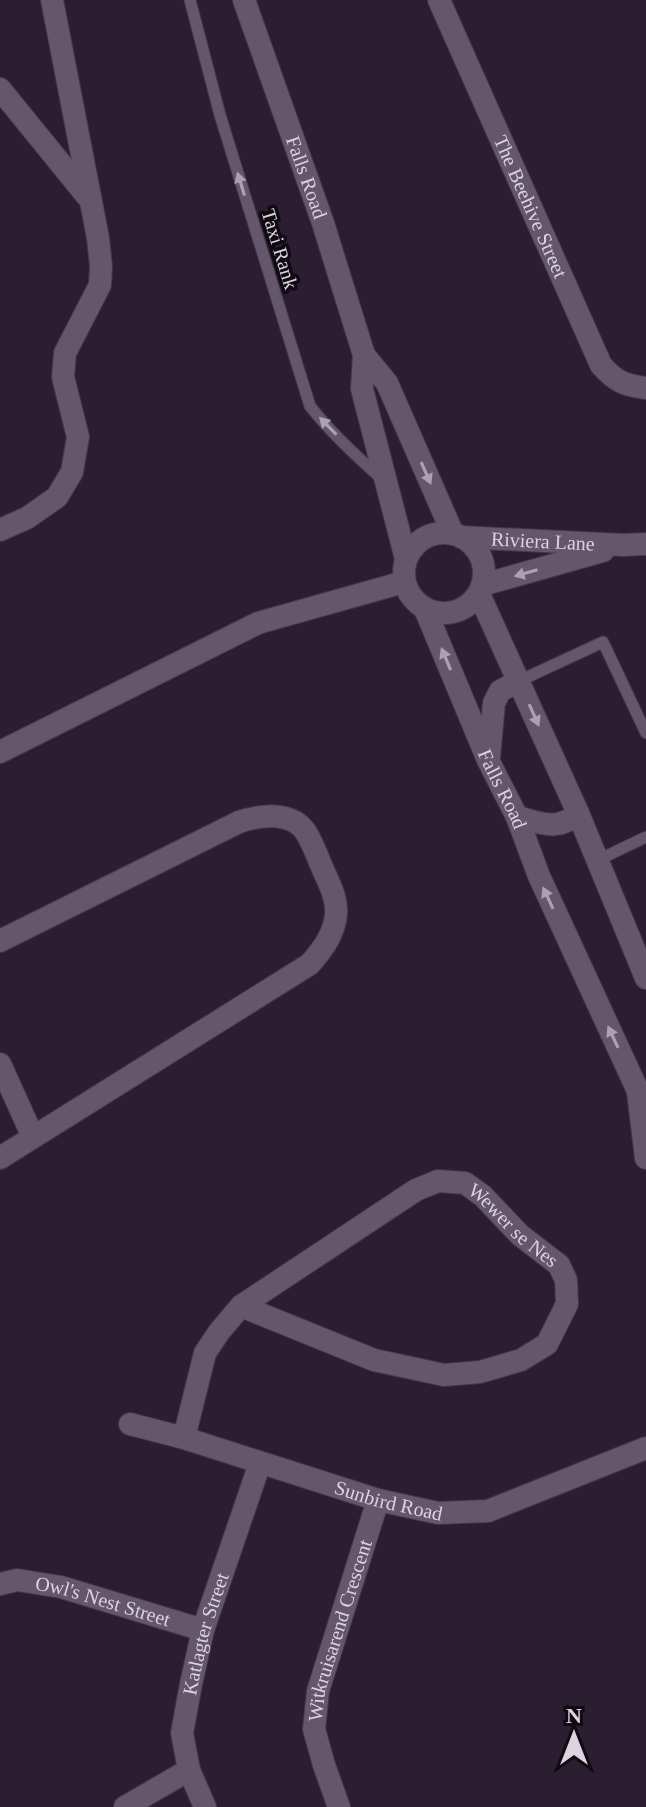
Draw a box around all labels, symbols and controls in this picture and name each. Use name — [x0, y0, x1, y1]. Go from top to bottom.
street label: The Beehive Street — [490, 132, 572, 282]
street label: Falls Road — [282, 133, 332, 221]
one-way arrow — [235, 171, 247, 195]
street label: Taxi Rank — [257, 206, 303, 292]
one-way arrow — [319, 417, 338, 436]
one-way arrow — [420, 461, 433, 485]
street label: Riviera Lane — [490, 527, 595, 555]
one-way arrow — [514, 567, 538, 580]
one-way arrow — [440, 647, 453, 671]
one-way arrow — [528, 704, 541, 727]
street label: Falls Road — [474, 746, 531, 832]
one-way arrow — [542, 886, 555, 910]
one-way arrow — [606, 1025, 620, 1049]
street label: Wewer se Nes — [465, 1178, 563, 1272]
street label: Sunbird Road — [332, 1476, 445, 1525]
street label: Witkruisarend Crescent — [304, 1536, 376, 1723]
street label: Katlagter Street — [178, 1569, 233, 1697]
street label: Owl's Nest Street — [34, 1572, 173, 1631]
north arrow — [534, 1695, 614, 1775]
text: N — [566, 1703, 582, 1728]

